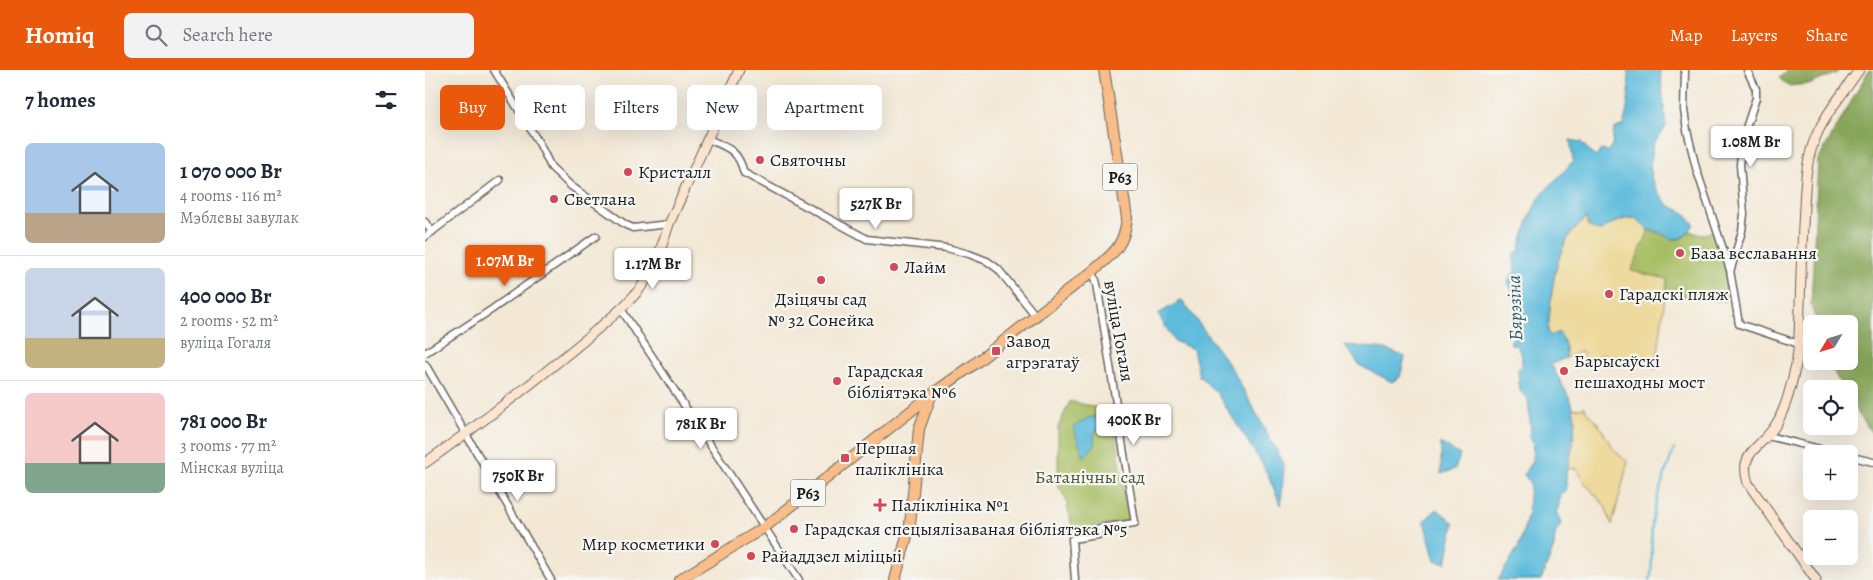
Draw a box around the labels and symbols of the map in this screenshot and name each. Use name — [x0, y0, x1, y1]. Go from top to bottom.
pin: 1.08M Br — [1699, 126, 1803, 168]
place label: Святочны — [770, 148, 846, 172]
marker: Святочны — [754, 154, 766, 166]
place label: Кристалл — [638, 160, 711, 184]
road number: Р63 — [1103, 164, 1137, 190]
marker: Кристалл — [622, 166, 634, 178]
place label: Светлана — [564, 187, 636, 211]
pin: 527K Br — [830, 188, 922, 230]
marker: Светлана — [548, 193, 560, 205]
place label: База веславання — [1690, 241, 1817, 265]
pin: 1.07M Br — [453, 244, 557, 287]
marker: База веславання — [1674, 247, 1686, 259]
pin: 1.17M Br — [601, 248, 705, 290]
place label: Лайм — [904, 255, 946, 279]
marker: Лайм — [888, 261, 900, 273]
marker: Дзіцячы сад № 32 Сонейка — [815, 274, 827, 286]
water label: Бярэзіна — [1501, 274, 1529, 342]
street label: вуліца Гогаля — [1098, 278, 1140, 384]
place label: Гарадскі пляж — [1619, 282, 1729, 306]
place label: Дзіцячы сад № 32 Сонейка — [768, 287, 875, 332]
marker: Гарадскі пляж — [1603, 288, 1615, 300]
north arrow — [1803, 315, 1857, 370]
place label: Завод агрэгатаў — [1006, 329, 1080, 374]
marker: Завод агрэгатаў — [990, 345, 1002, 357]
place label: Барысаўскі пешаходны мост — [1574, 349, 1705, 394]
place label: Гарадская бібліятэка №6 — [847, 359, 956, 404]
marker: Барысаўскі пешаходны мост — [1558, 365, 1570, 377]
marker: Гарадская бібліятэка №6 — [831, 375, 843, 387]
pin: 400K Br — [1088, 404, 1180, 446]
pin: 781K Br — [655, 408, 747, 450]
place label: Першая паліклініка — [855, 436, 944, 481]
marker: Першая паліклініка — [839, 452, 851, 464]
pin: 750K Br — [472, 460, 564, 502]
park label: Батанічны сад — [1035, 465, 1145, 489]
road number: Р63 — [791, 479, 825, 506]
place label: Паліклініка №1 — [891, 493, 1009, 517]
marker: Паліклініка №1 — [873, 498, 887, 512]
place label: Гарадская спецыялізаваная бібліятэка №5 — [804, 517, 1128, 541]
marker: Гарадская спецыялізаваная бібліятэка №5 — [788, 523, 800, 535]
place label: Мир косметики — [582, 532, 705, 556]
marker: Мир косметики — [709, 538, 721, 550]
place label: Райаддзел міліцыі — [761, 544, 902, 568]
marker: Райаддзел міліцыі — [745, 550, 757, 562]

